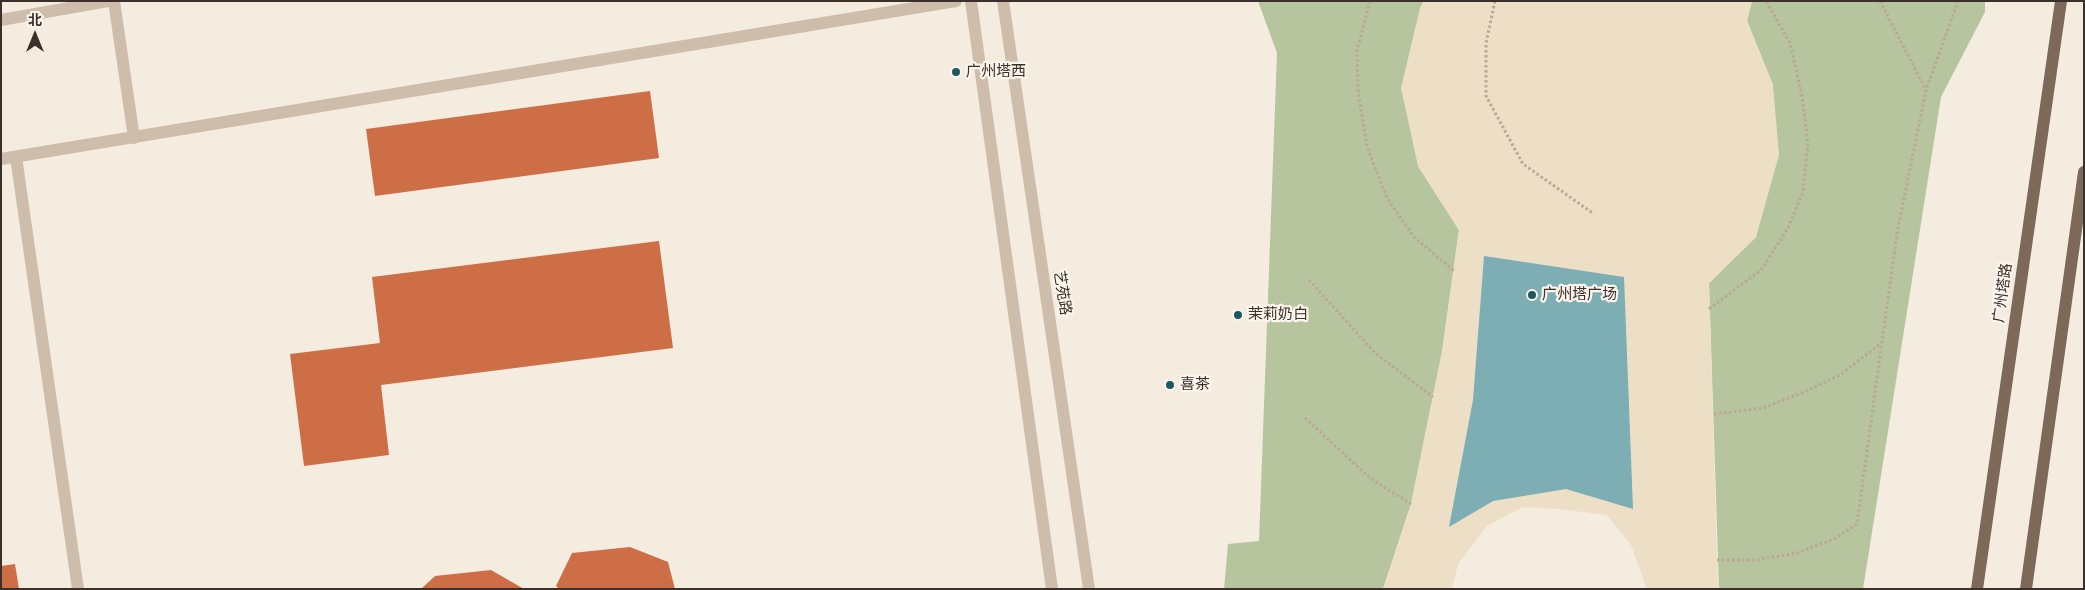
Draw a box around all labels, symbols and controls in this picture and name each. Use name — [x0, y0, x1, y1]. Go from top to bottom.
north arrow — [10, 10, 60, 60]
text: 北 — [28, 10, 42, 29]
place label: 广州塔西 — [966, 63, 1026, 81]
marker: 广州塔西 — [950, 66, 962, 78]
street label: 广州塔路 — [1990, 262, 2016, 324]
street label: 艺苑路 — [1050, 269, 1074, 317]
place label: 广州塔广场 — [1542, 286, 1617, 304]
marker: 广州塔广场 — [1526, 289, 1538, 301]
place label: 茉莉奶白 — [1248, 306, 1308, 324]
marker: 茉莉奶白 — [1232, 309, 1244, 321]
place label: 喜茶 — [1180, 376, 1210, 394]
marker: 喜茶 — [1164, 379, 1176, 391]

